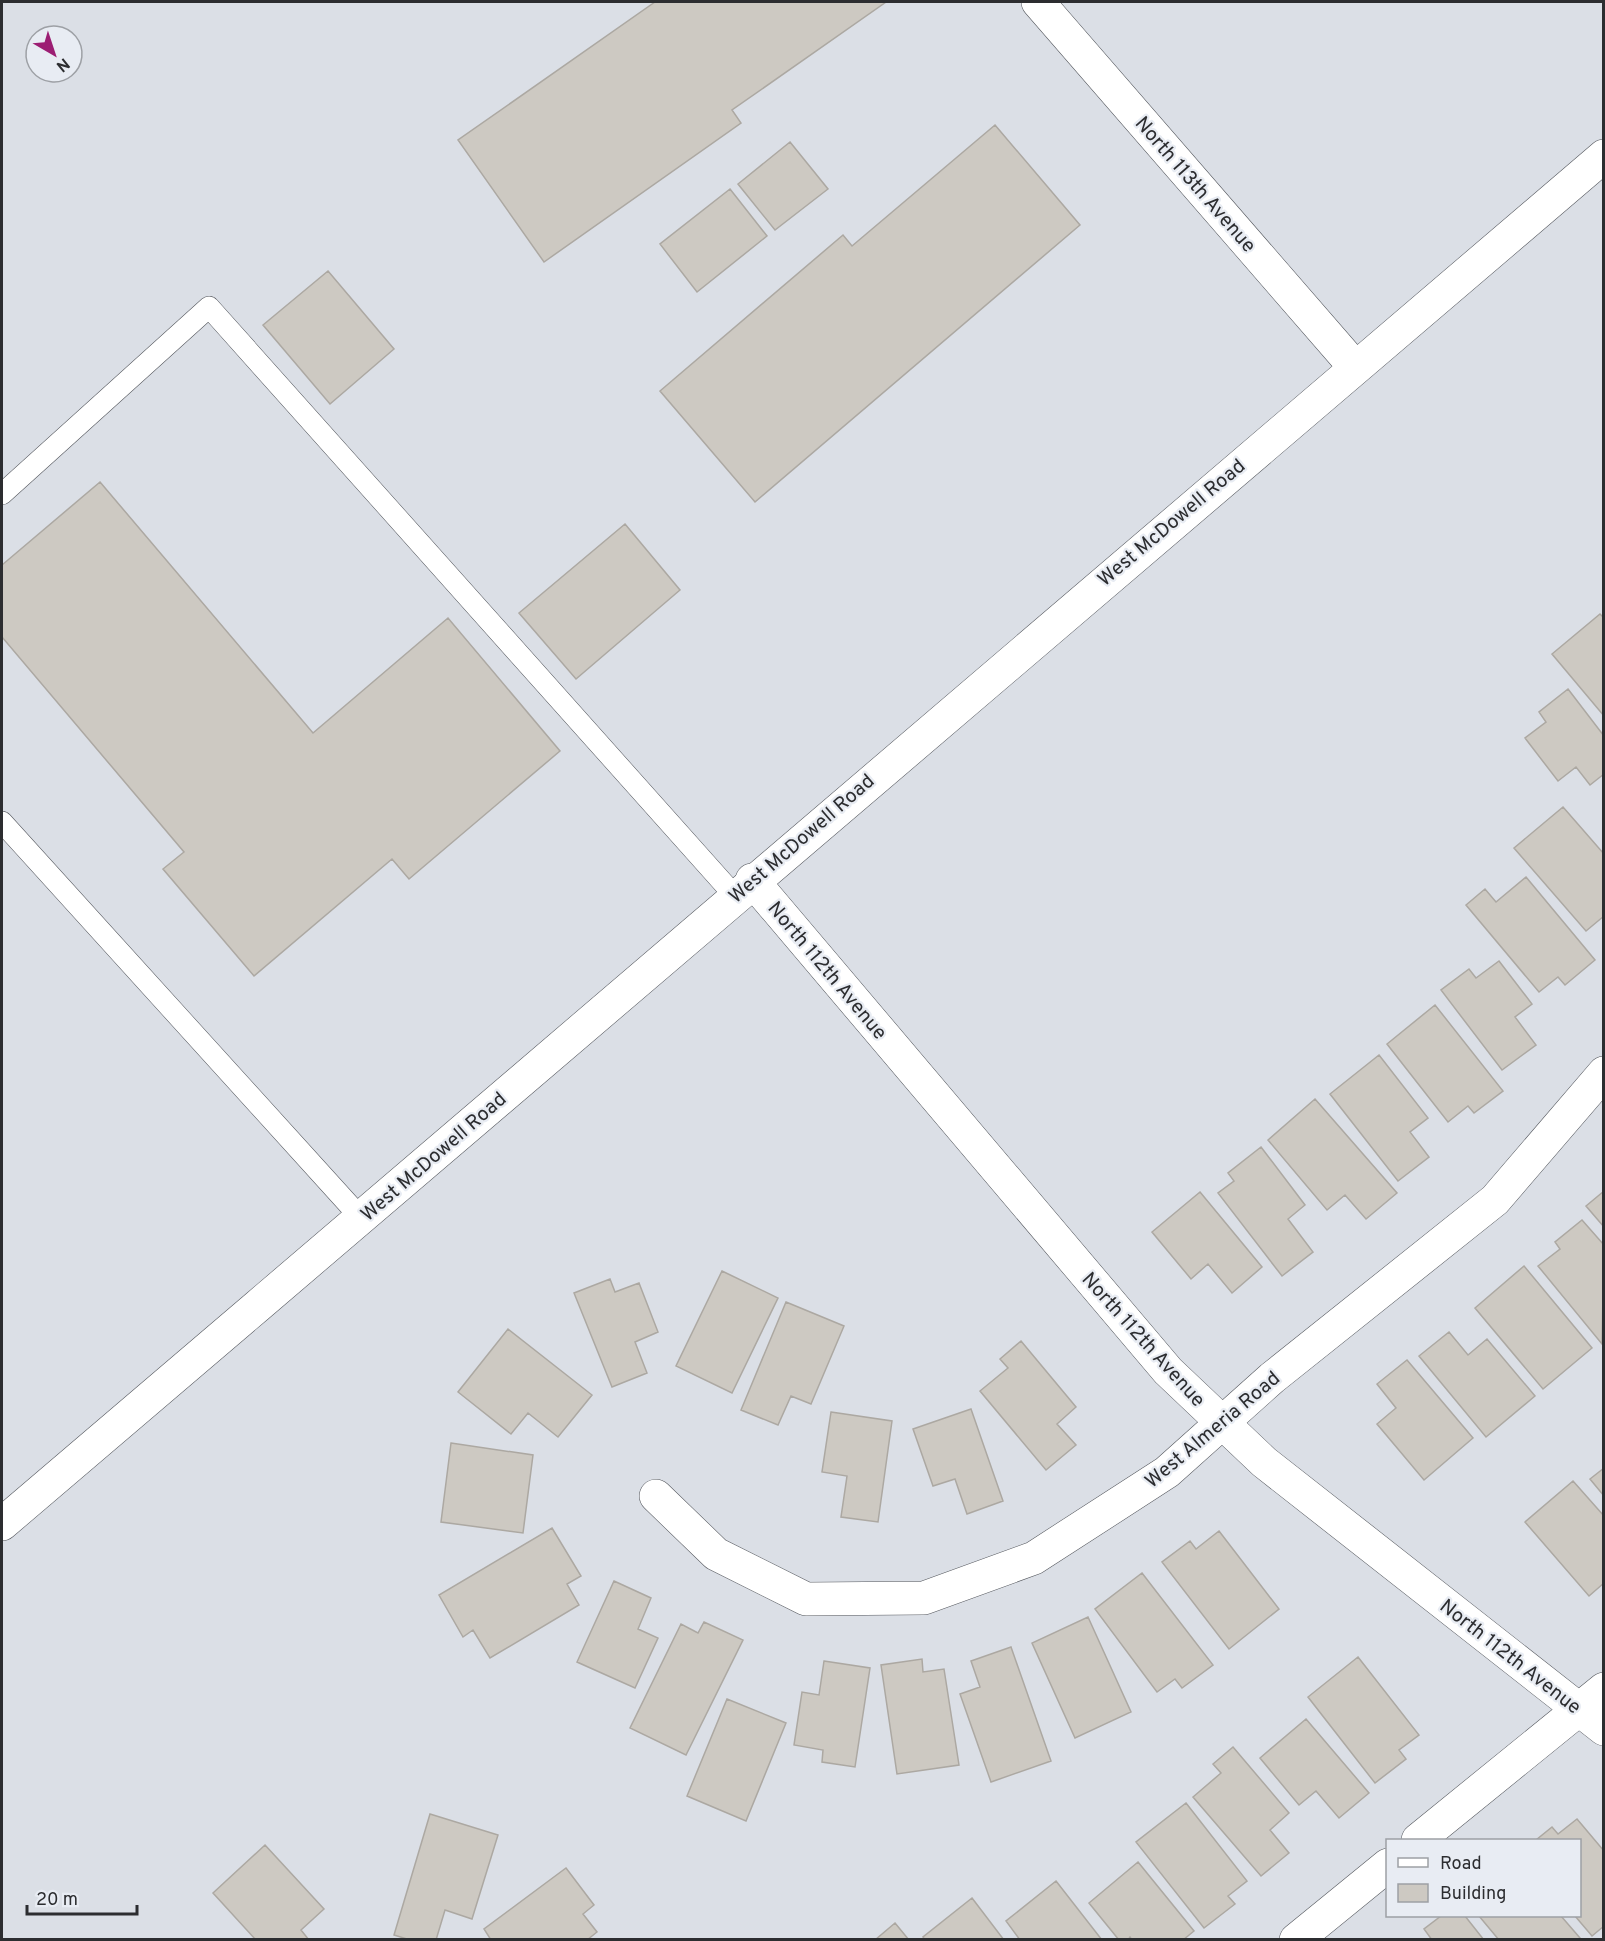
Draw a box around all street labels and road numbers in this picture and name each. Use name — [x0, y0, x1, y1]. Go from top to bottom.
street label: North 113th Avenue — [1128, 112, 1261, 259]
street label: West McDowell Road — [1093, 454, 1252, 593]
street label: West McDowell Road — [724, 769, 881, 910]
street label: North 112th Avenue — [761, 897, 892, 1046]
street label: West McDowell Road — [356, 1087, 513, 1228]
street label: North 112th Avenue — [1075, 1267, 1210, 1413]
street label: West Almeria Road — [1140, 1366, 1286, 1495]
street label: North 112th Avenue — [1434, 1594, 1586, 1721]

